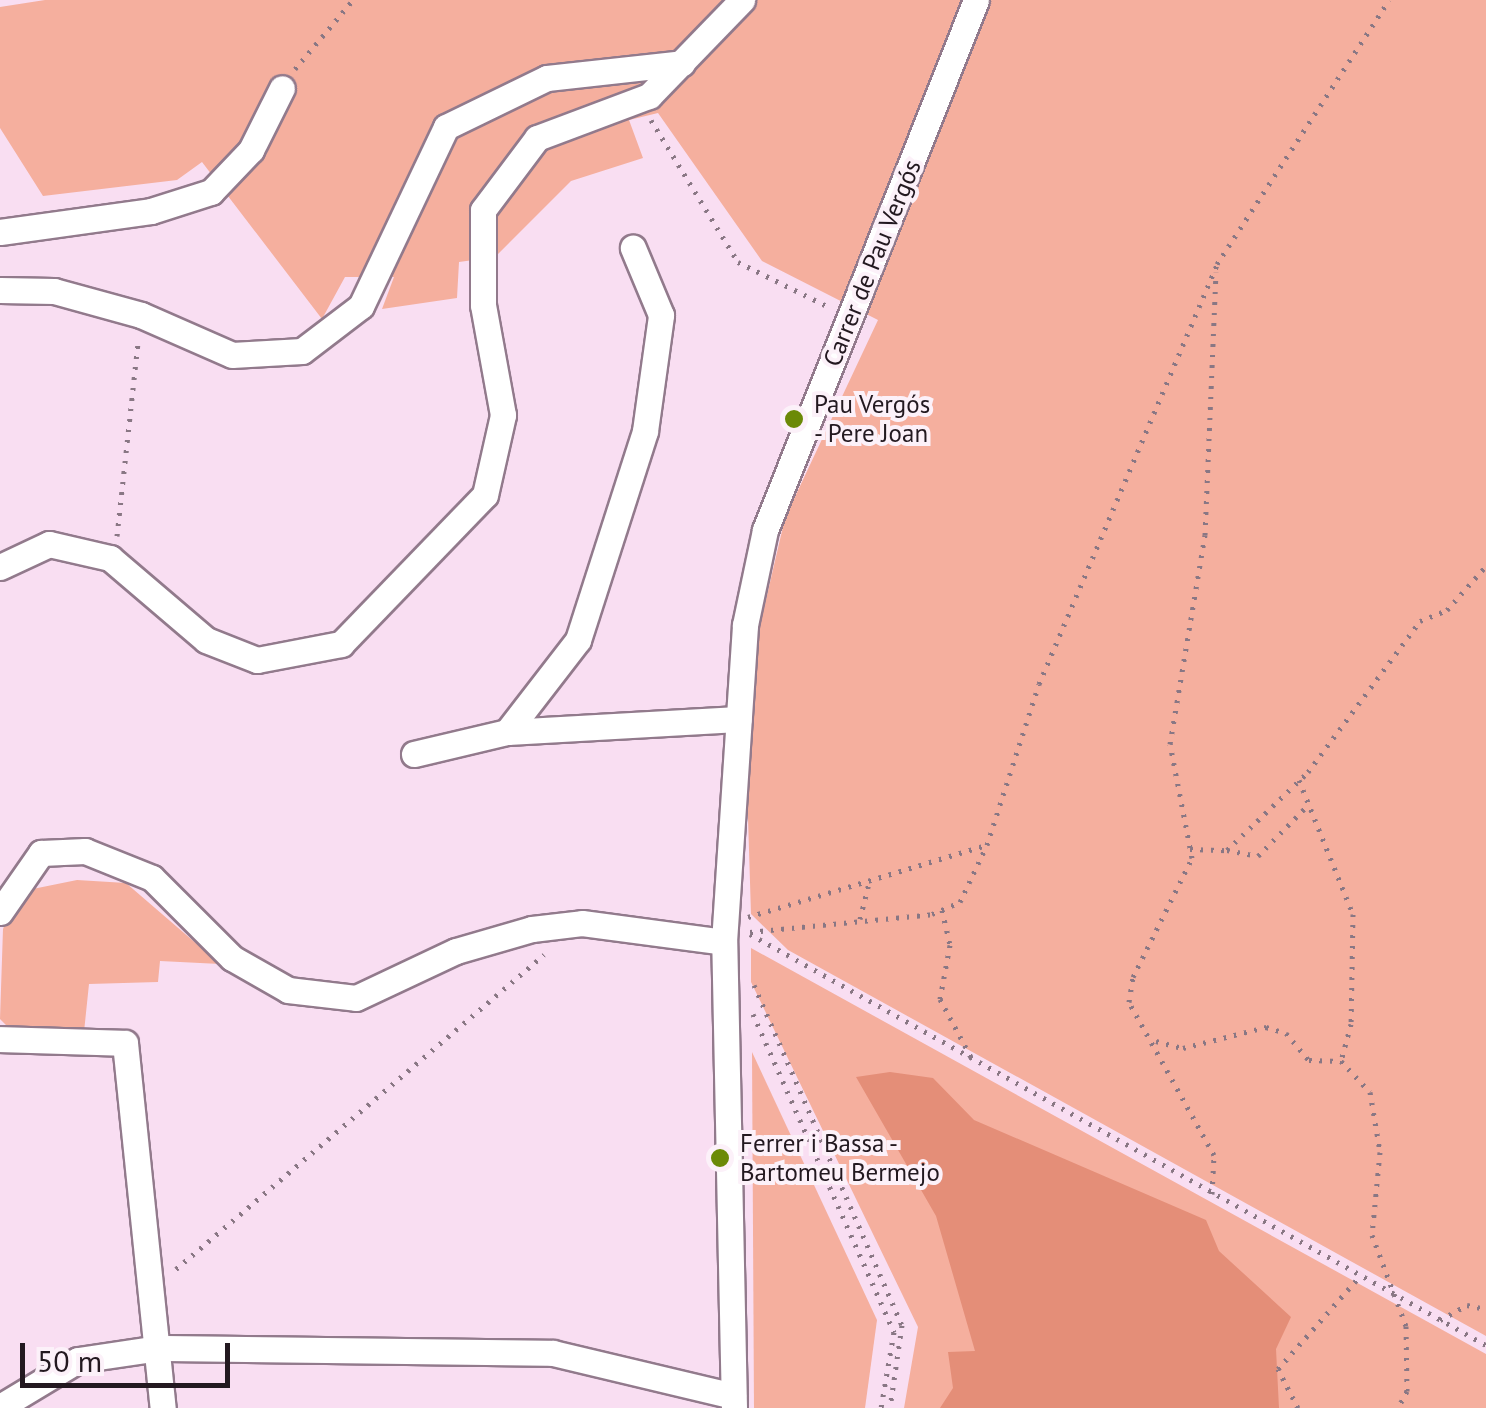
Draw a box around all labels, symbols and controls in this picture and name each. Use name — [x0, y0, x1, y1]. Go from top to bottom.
street label: Carrer de Pau Vergós — [817, 155, 927, 371]
place label: Pau Vergós - Pere Joan — [814, 390, 931, 449]
marker: Pau Vergós - Pere Joan — [783, 408, 805, 430]
place label: Ferrer i Bassa - Bartomeu Bermejo — [740, 1129, 940, 1188]
marker: Ferrer i Bassa - Bartomeu Bermejo — [709, 1147, 731, 1169]
scale bar — [25, 1323, 235, 1385]
text: 50 m — [37, 1341, 102, 1380]

